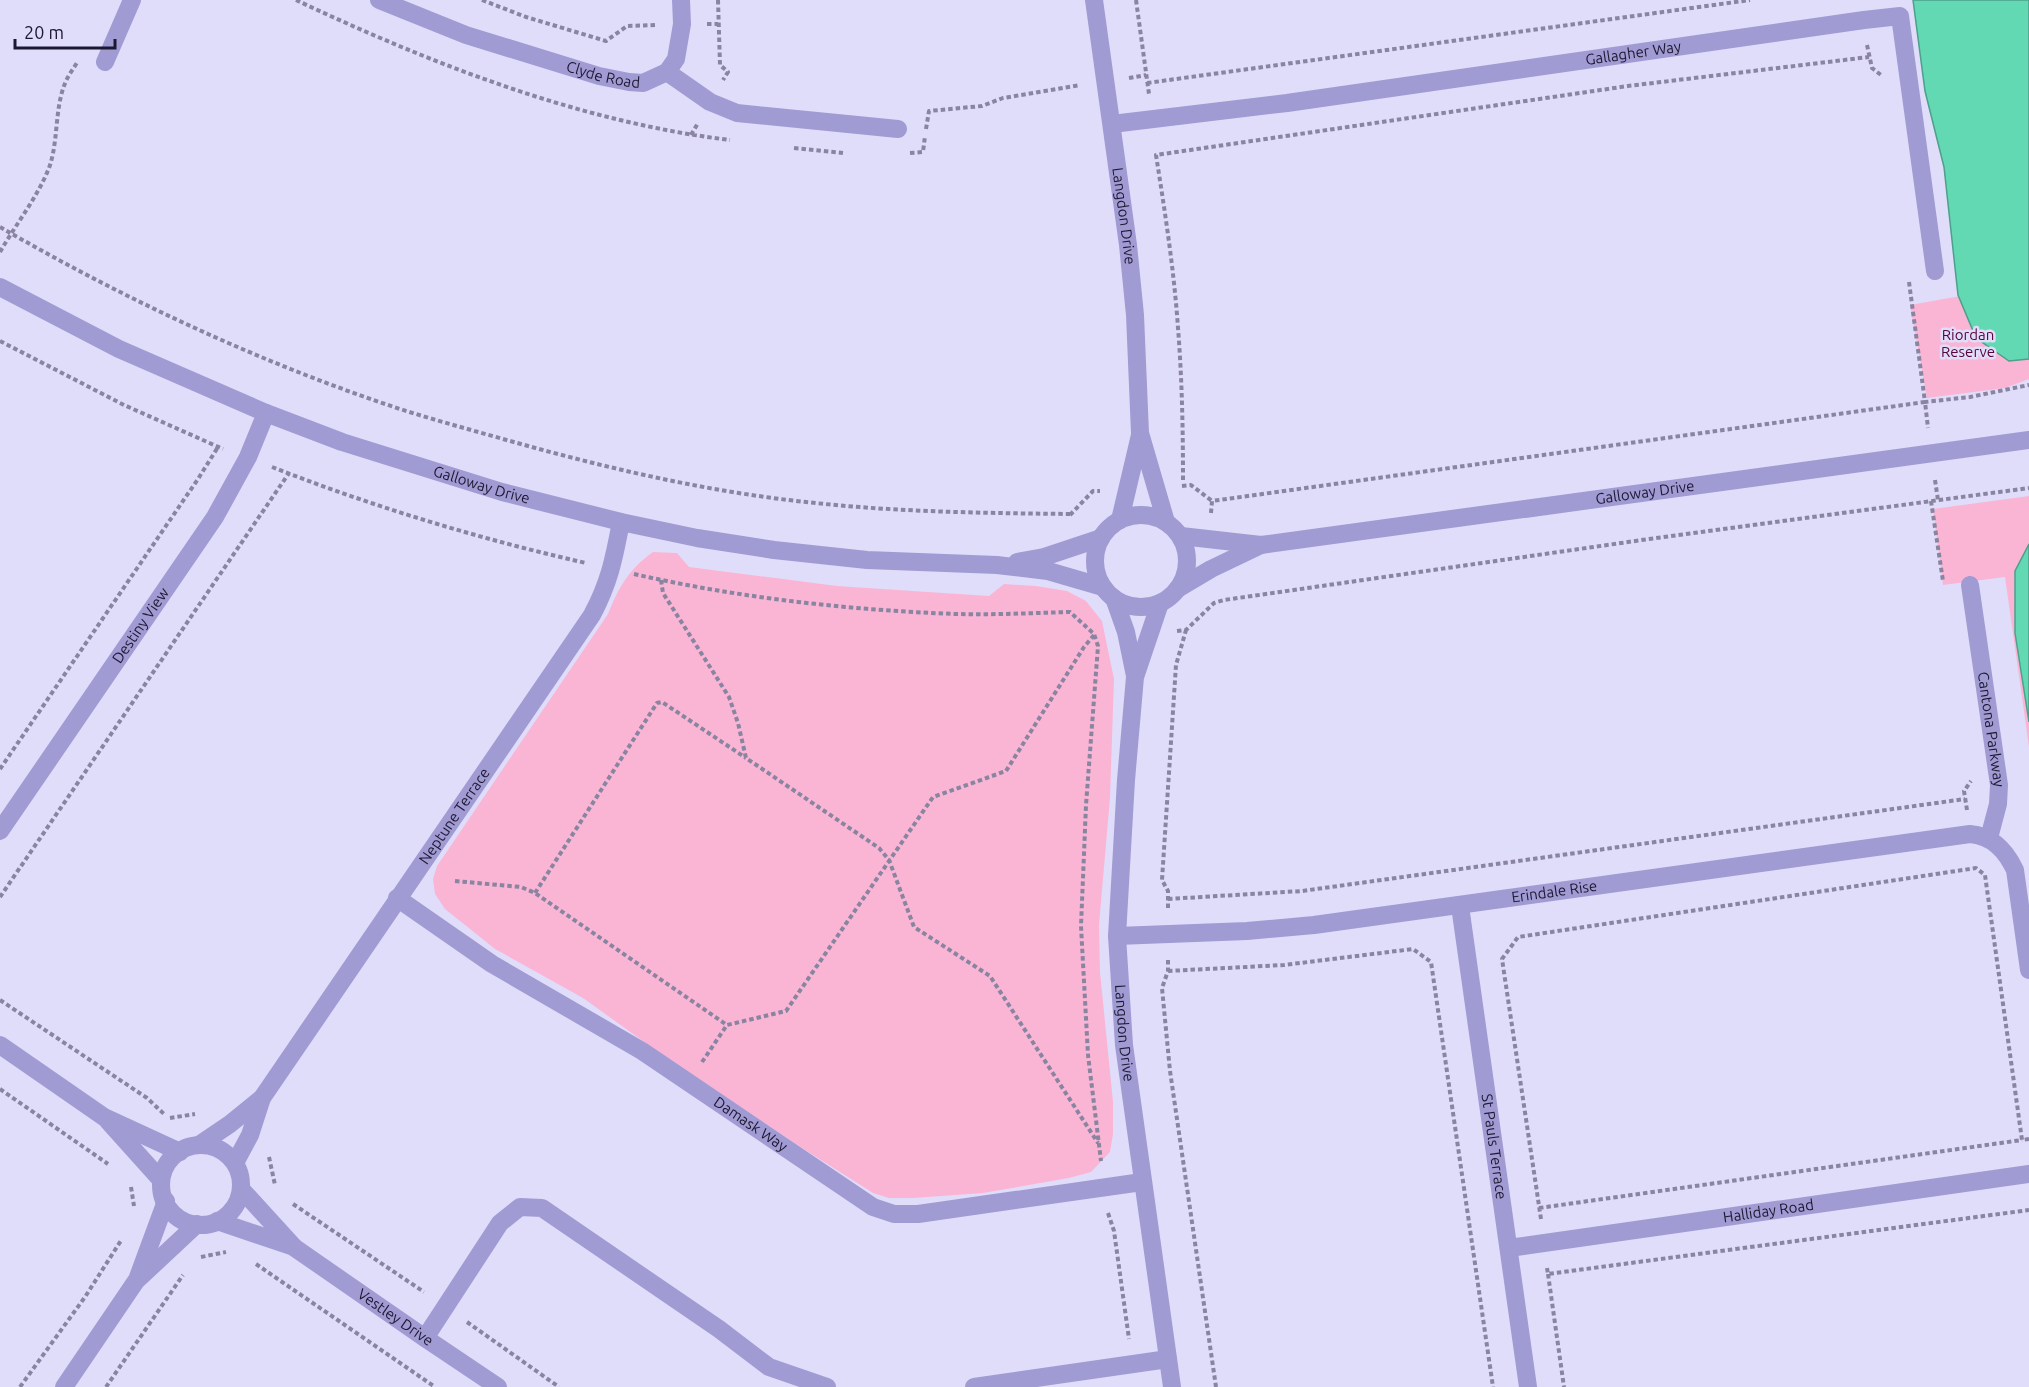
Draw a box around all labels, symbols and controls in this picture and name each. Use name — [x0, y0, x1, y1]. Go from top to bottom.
scale bar — [15, 12, 116, 50]
text: 20 m — [24, 22, 64, 42]
street label: Gallagher Way — [1584, 37, 1682, 68]
street label: Clyde Road — [564, 57, 641, 91]
street label: Langdon Drive — [1109, 166, 1139, 265]
park label: Riordan Reserve — [1941, 326, 1995, 360]
street label: Galloway Drive — [431, 462, 532, 507]
street label: Galloway Drive — [1594, 477, 1695, 507]
street label: Destiny View — [108, 584, 172, 666]
street label: Cantona Parkway — [1975, 671, 2008, 788]
street label: Neptune Terrace — [415, 765, 493, 867]
street label: Erindale Rise — [1510, 877, 1598, 906]
street label: Langdon Drive — [1112, 984, 1138, 1083]
street label: Damask Way — [711, 1093, 791, 1155]
street label: St Pauls Terrace — [1479, 1093, 1510, 1200]
street label: Halliday Road — [1722, 1196, 1815, 1225]
street label: Vestley Drive — [355, 1285, 437, 1349]

